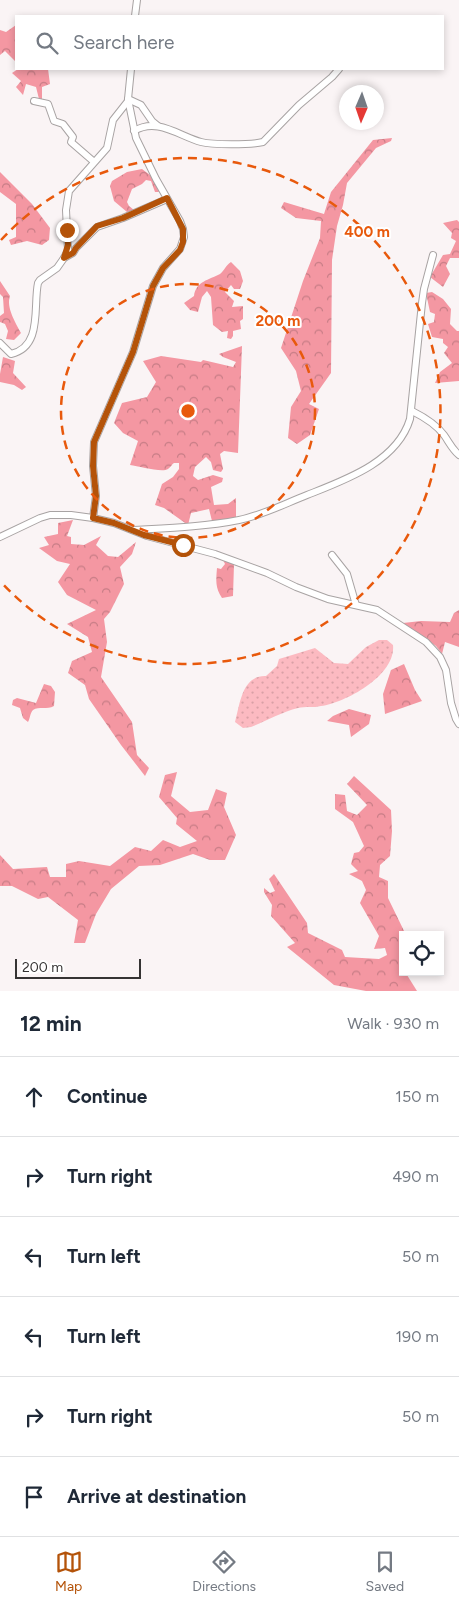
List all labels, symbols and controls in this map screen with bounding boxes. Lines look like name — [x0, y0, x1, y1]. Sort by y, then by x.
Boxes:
search box — [15, 15, 444, 70]
icon: search — [33, 29, 61, 57]
text: Search here — [73, 31, 175, 54]
north arrow — [339, 85, 384, 130]
route end — [56, 219, 79, 242]
text: 400 m — [344, 223, 390, 241]
text: 200 m — [256, 312, 300, 330]
centre of rings — [179, 402, 197, 420]
route start — [172, 534, 195, 557]
map controls — [399, 931, 444, 976]
button: locate — [399, 931, 444, 976]
scale bar — [15, 956, 141, 979]
text: 200 m — [22, 959, 63, 976]
text: 12 min — [20, 1011, 82, 1036]
text: Walk · 930 m — [347, 1014, 439, 1033]
icon: ahead — [20, 1083, 48, 1111]
text: Continue — [67, 1085, 147, 1108]
text: 150 m — [395, 1087, 439, 1106]
icon: right — [20, 1163, 48, 1191]
text: Turn right — [67, 1165, 153, 1188]
text: 490 m — [392, 1167, 439, 1186]
icon: left — [20, 1243, 48, 1271]
text: Turn left — [67, 1245, 141, 1268]
text: 50 m — [402, 1247, 439, 1266]
icon: left — [20, 1323, 48, 1351]
text: Turn left — [67, 1325, 141, 1348]
text: 190 m — [396, 1327, 439, 1346]
icon: right — [20, 1403, 48, 1431]
text: Turn right — [67, 1405, 153, 1428]
text: 50 m — [402, 1407, 439, 1426]
icon: arrive — [20, 1483, 48, 1511]
text: Arrive at destination — [67, 1485, 246, 1508]
tab: Map — [55, 1548, 83, 1595]
tab: Directions — [192, 1548, 256, 1595]
tab: Saved — [366, 1548, 404, 1595]

